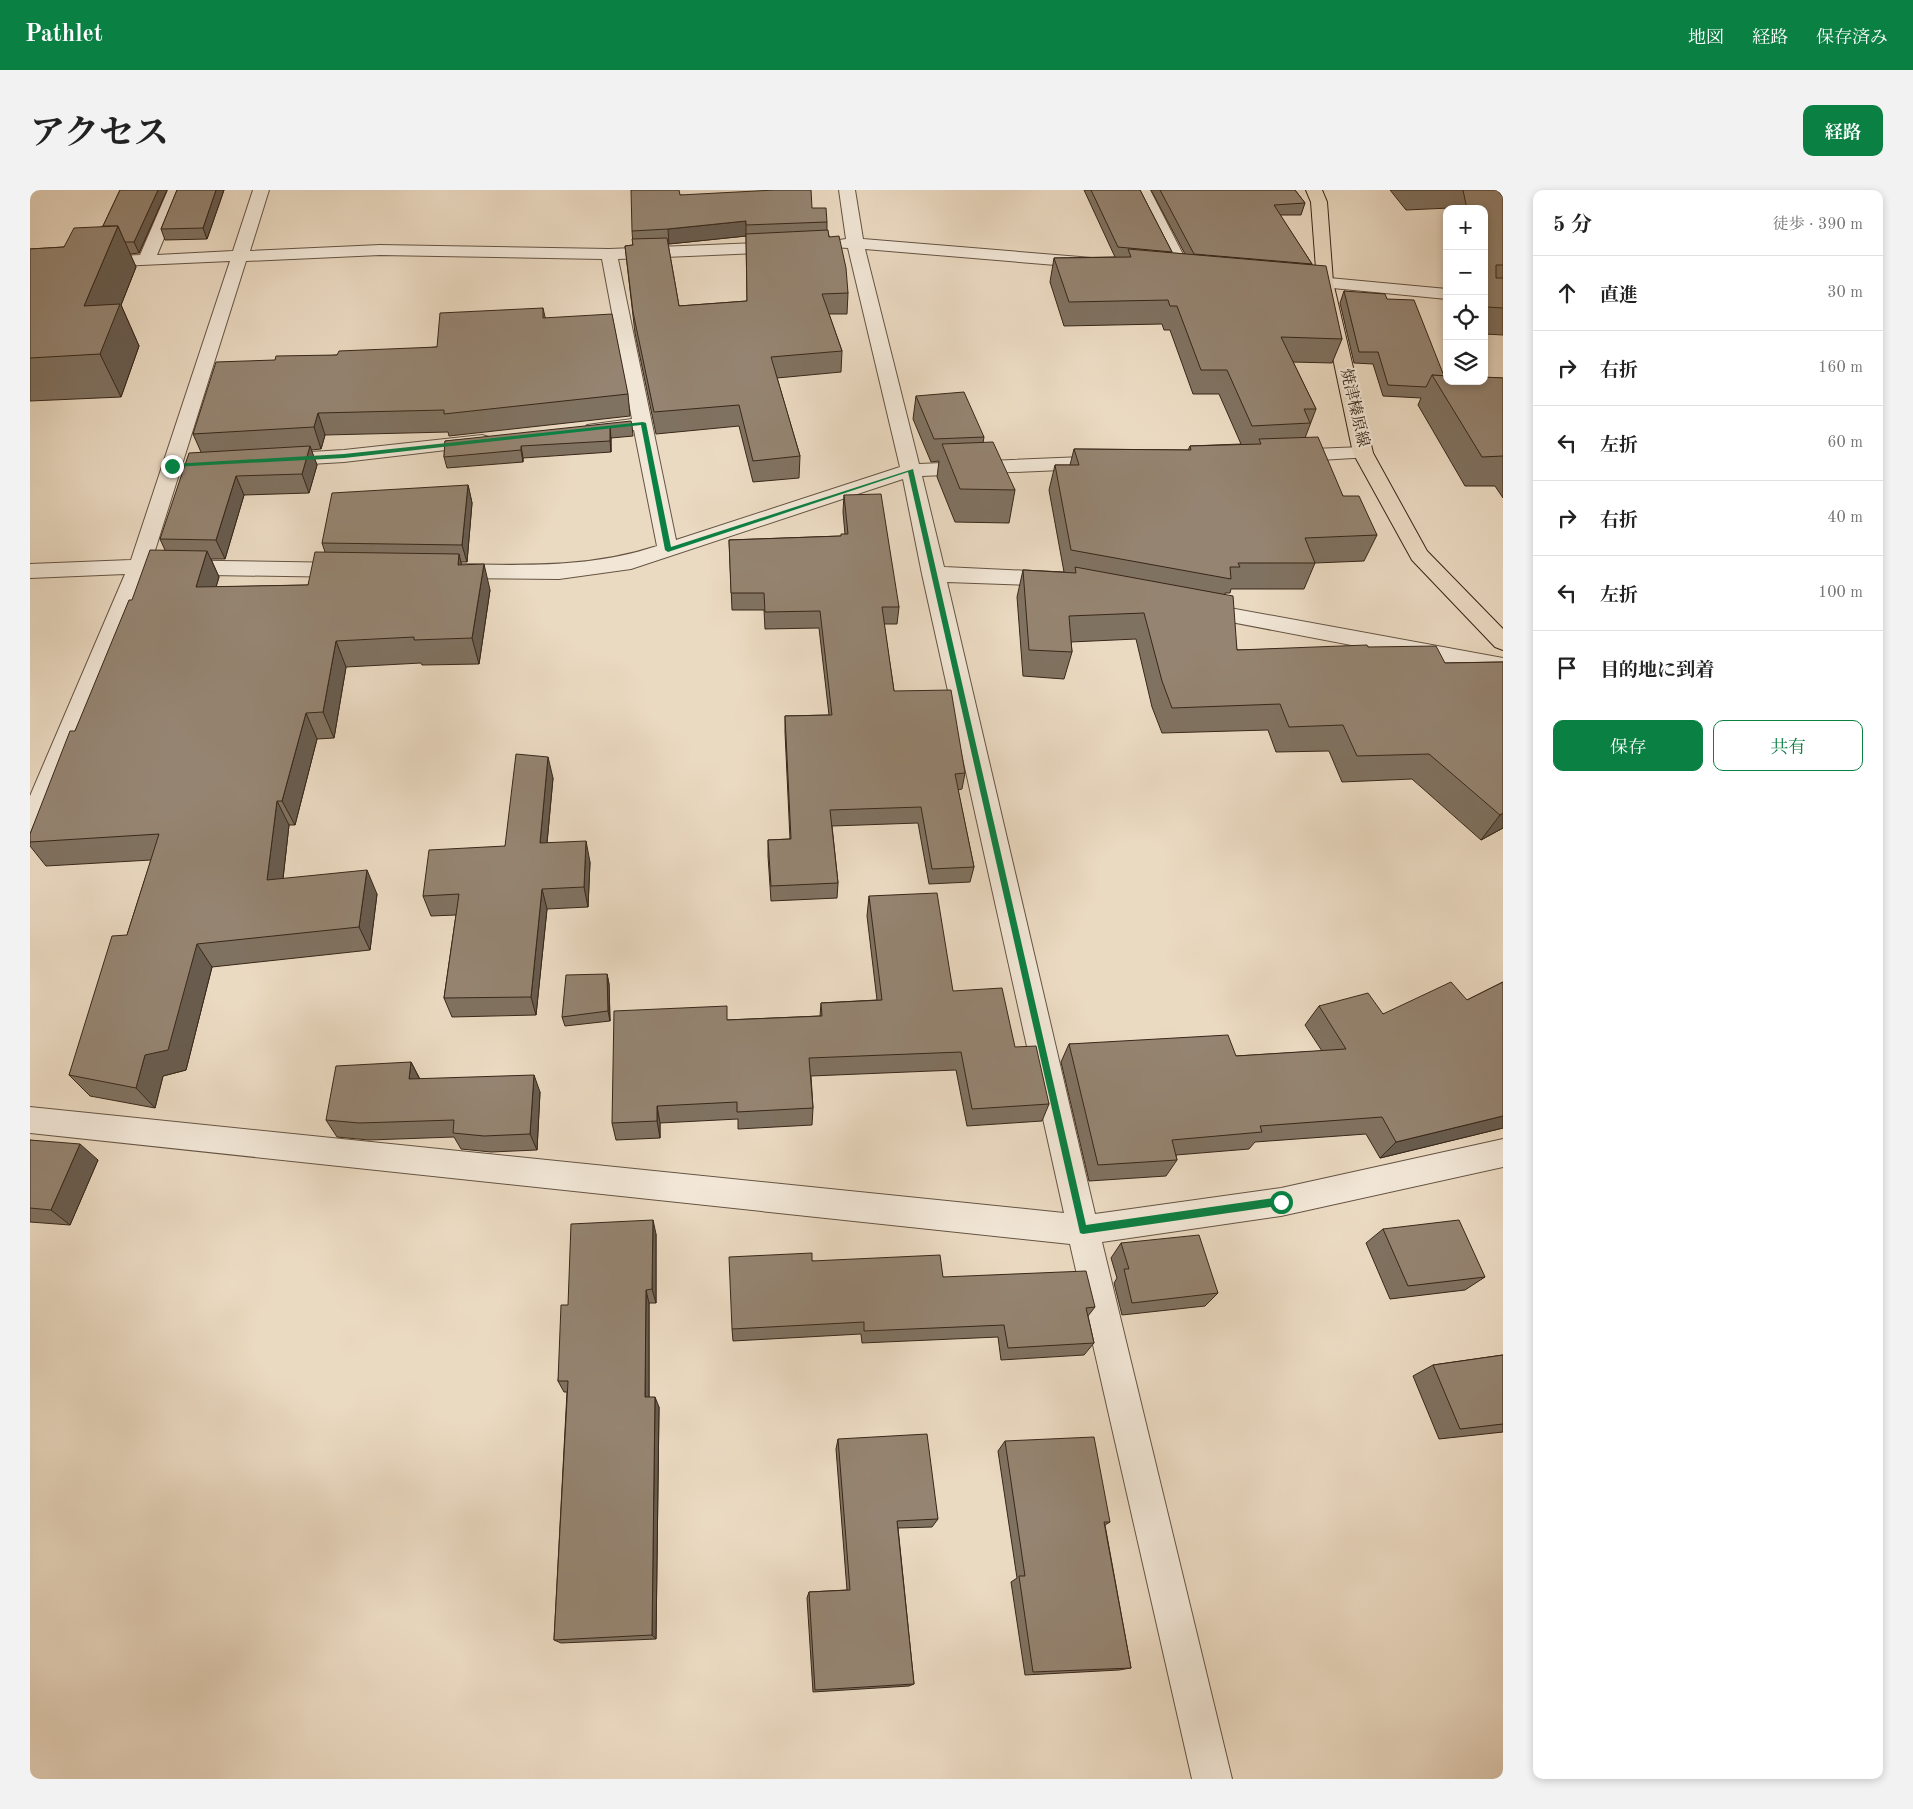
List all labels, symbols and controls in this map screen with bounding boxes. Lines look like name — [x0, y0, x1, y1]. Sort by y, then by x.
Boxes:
text: Pathlet — [25, 23, 103, 47]
text: 地図 — [1688, 29, 1724, 47]
text: 経路 — [1752, 29, 1788, 47]
text: 保存済み — [1816, 29, 1888, 47]
button: 経路 — [1803, 105, 1883, 156]
text: アクセス — [30, 117, 169, 152]
map controls — [1443, 205, 1488, 385]
button: + — [1443, 205, 1488, 250]
text: 5 分 — [1553, 215, 1592, 236]
text: 徒歩 · 390 m — [1773, 217, 1863, 233]
button: − — [1443, 250, 1488, 295]
icon: ahead — [1553, 279, 1581, 307]
text: 30 m — [1827, 285, 1863, 301]
text: 直進 — [1600, 287, 1638, 306]
button: locate — [1443, 295, 1488, 340]
button: layers — [1443, 340, 1488, 385]
icon: right — [1553, 354, 1581, 382]
text: 160 m — [1818, 360, 1863, 376]
text: 右折 — [1600, 362, 1638, 381]
street label: 焼津榛原線 — [1337, 367, 1373, 449]
icon: left — [1553, 429, 1581, 457]
text: 60 m — [1827, 435, 1863, 451]
text: 左折 — [1600, 437, 1638, 456]
route end — [161, 455, 184, 478]
icon: right — [1553, 504, 1581, 532]
text: 40 m — [1827, 510, 1863, 526]
text: 右折 — [1600, 512, 1638, 531]
icon: left — [1553, 579, 1581, 607]
text: 100 m — [1818, 585, 1863, 601]
text: 左折 — [1600, 587, 1638, 606]
icon: arrive — [1553, 654, 1581, 682]
text: 目的地に到着 — [1600, 662, 1714, 681]
button: 保存 — [1553, 720, 1703, 771]
button: 共有 — [1713, 720, 1863, 771]
route start — [1270, 1191, 1293, 1214]

